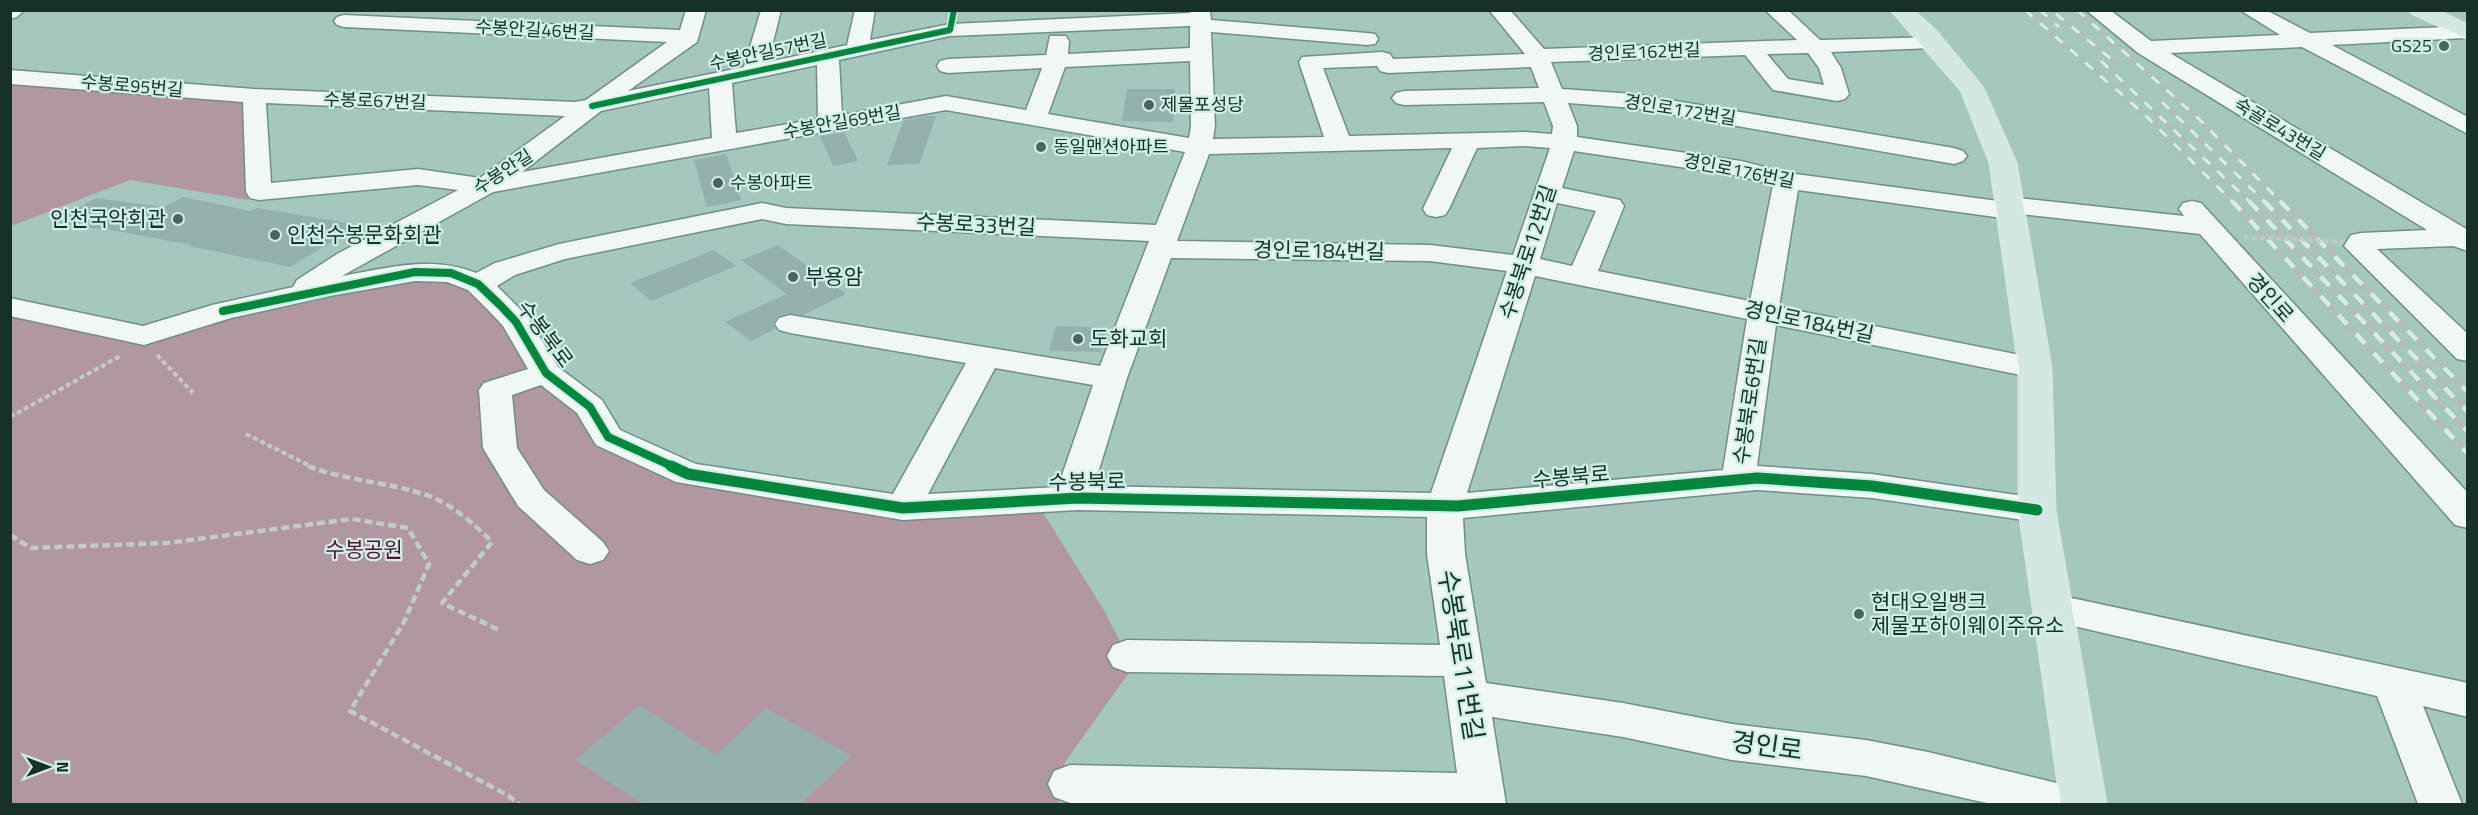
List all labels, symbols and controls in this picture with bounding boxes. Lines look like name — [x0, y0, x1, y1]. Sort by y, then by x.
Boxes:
street label: 수봉안길46번길 — [475, 13, 595, 46]
street label: 수봉안길57번길 — [707, 26, 829, 77]
place label: GS25 — [2391, 32, 2432, 59]
street label: 경인로162번길 — [1587, 36, 1701, 67]
marker: GS25 — [2437, 39, 2451, 53]
street label: 수봉로95번길 — [80, 68, 185, 103]
street label: 수봉로67번길 — [323, 85, 427, 116]
street label: 경인로172번길 — [1622, 87, 1738, 132]
street label: 숙골로43번길 — [2229, 90, 2331, 167]
place label: 제물포성당 — [1161, 91, 1244, 118]
street label: 수봉안길69번길 — [781, 98, 903, 145]
marker: 제물포성당 — [1142, 98, 1156, 112]
place label: 동일맨션아파트 — [1053, 133, 1169, 160]
marker: 동일맨션아파트 — [1034, 140, 1048, 154]
street label: 수봉안길 — [468, 142, 538, 201]
street label: 경인로176번길 — [1681, 146, 1797, 195]
place label: 수봉아파트 — [730, 169, 813, 196]
marker: 수봉아파트 — [711, 176, 725, 190]
street label: 수봉북로12번길 — [1490, 180, 1564, 323]
place label: 인천국악회관 — [50, 202, 166, 234]
street label: 수봉로33번길 — [915, 205, 1037, 243]
marker: 인천국악회관 — [171, 212, 185, 226]
place label: 인천수봉문화회관 — [287, 218, 442, 250]
marker: 인천수봉문화회관 — [268, 228, 282, 242]
street label: 경인로184번길 — [1253, 233, 1385, 267]
place label: 부용암 — [805, 260, 863, 292]
street label: 경인로 — [2239, 265, 2302, 330]
marker: 부용암 — [786, 270, 800, 284]
street label: 경인로184번길 — [1741, 292, 1877, 350]
street label: 수봉북로 — [510, 293, 582, 374]
place label: 도화교회 — [1090, 322, 1167, 354]
marker: 도화교회 — [1071, 332, 1085, 346]
street label: 수봉북로6번길 — [1724, 335, 1774, 466]
street label: 수봉북로 — [1531, 457, 1611, 495]
street label: 수봉북로 — [1048, 464, 1126, 498]
park label: 수봉공원 — [325, 533, 403, 565]
street label: 수봉북로11번길 — [1429, 567, 1494, 743]
place label: 현대오일뱅크 제물포하이웨이주유소 — [1871, 585, 2064, 641]
marker: 현대오일뱅크 제물포하이웨이주유소 — [1852, 607, 1866, 621]
street label: 경인로 — [1729, 721, 1805, 770]
north arrow — [18, 737, 78, 797]
text: N — [51, 761, 75, 773]

